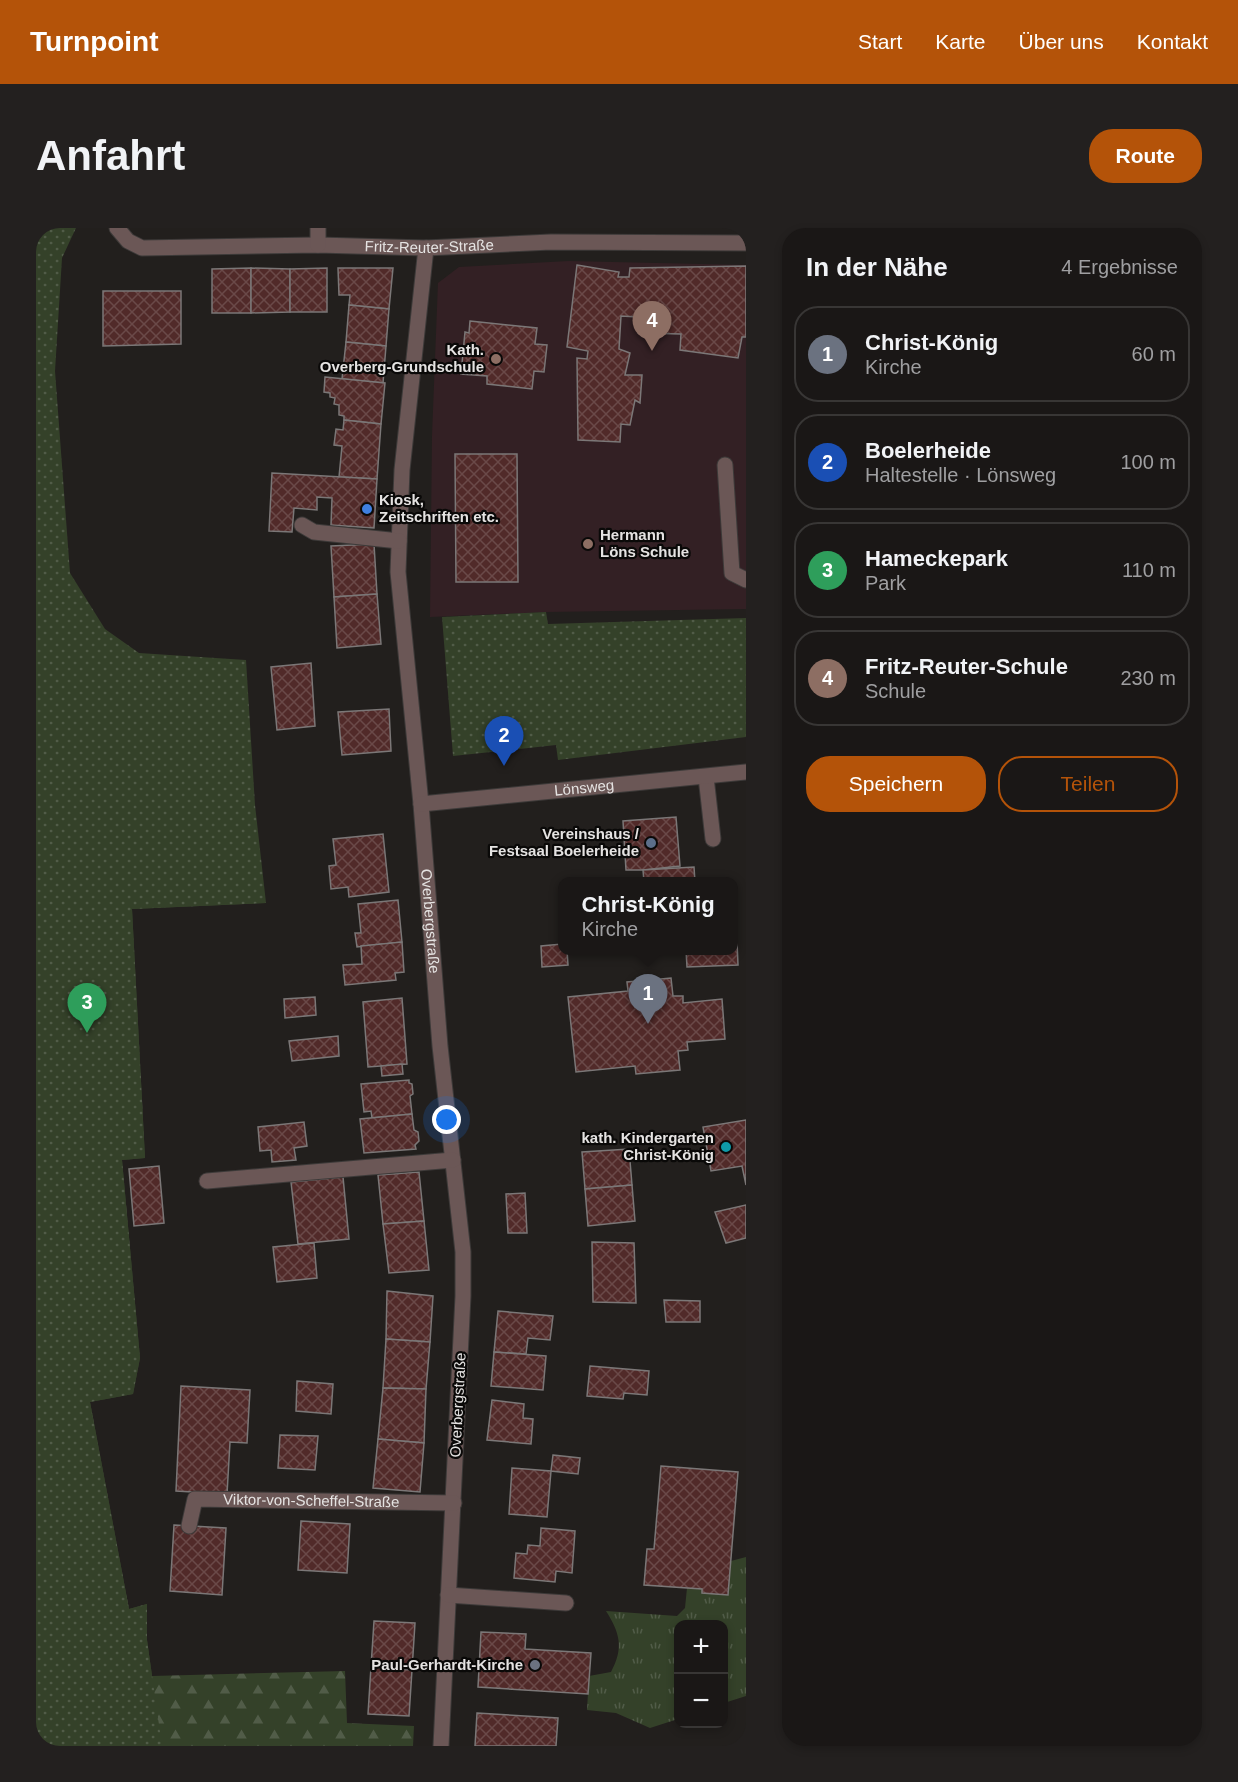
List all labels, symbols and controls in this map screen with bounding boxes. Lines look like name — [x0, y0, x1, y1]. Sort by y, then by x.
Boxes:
text: Turnpoint — [30, 26, 159, 57]
text: Start — [858, 30, 902, 53]
text: Karte — [935, 30, 986, 53]
text: Über uns — [1019, 30, 1104, 53]
text: Kontakt — [1137, 30, 1208, 53]
button: Route — [1089, 129, 1202, 183]
text: Anfahrt — [36, 132, 185, 179]
street label: Fritz-Reuter-Straße — [364, 236, 494, 256]
text: In der Nähe — [806, 252, 948, 282]
text: 4 Ergebnisse — [1061, 256, 1178, 278]
pin: 4 — [632, 302, 672, 351]
text: Christ-König — [865, 330, 998, 355]
place label: Kath. Overberg-Grundschule — [320, 341, 484, 375]
text: 1 — [822, 343, 833, 365]
text: 60 m — [1132, 343, 1176, 365]
marker: Kath. Overberg-Grundschule — [489, 352, 503, 366]
text: Kirche — [865, 356, 922, 378]
text: Boelerheide — [865, 438, 991, 463]
text: 2 — [822, 451, 833, 473]
text: 100 m — [1120, 451, 1176, 473]
text: Haltestelle · Lönsweg — [865, 464, 1056, 486]
place label: Kiosk, Zeitschriften etc. — [379, 491, 499, 525]
marker: Kiosk, Zeitschriften etc. — [360, 502, 374, 516]
place label: Hermann Löns Schule — [600, 526, 689, 560]
marker: Hermann Löns Schule — [581, 537, 595, 551]
text: Hameckepark — [865, 546, 1008, 571]
text: 3 — [822, 559, 833, 581]
text: 110 m — [1122, 559, 1176, 581]
text: Park — [865, 572, 906, 594]
text: Fritz-Reuter-Schule — [865, 654, 1068, 679]
text: 4 — [822, 667, 833, 689]
text: 230 m — [1120, 667, 1176, 689]
text: Schule — [865, 680, 926, 702]
pin: 2 — [484, 716, 524, 766]
button: Speichern — [806, 756, 986, 812]
button: Teilen — [998, 756, 1178, 812]
street label: Lönsweg — [553, 776, 615, 799]
place label: Vereinshaus / Festsaal Boelerheide — [489, 825, 640, 859]
marker: Vereinshaus / Festsaal Boelerheide — [644, 836, 658, 850]
street label: Overbergstraße — [418, 868, 443, 974]
popup — [558, 877, 738, 955]
text: Christ-König — [581, 892, 715, 917]
text: Kirche — [581, 918, 638, 940]
pin: 1 — [628, 974, 668, 1024]
pin: 3 — [68, 984, 106, 1033]
your location — [432, 1105, 461, 1134]
place label: kath. Kindergarten Christ-König — [581, 1129, 714, 1163]
marker: kath. Kindergarten Christ-König — [719, 1140, 733, 1154]
street label: Overbergstraße — [446, 1352, 469, 1458]
street label: Viktor-von-Scheffel-Straße — [223, 1490, 400, 1510]
map controls — [674, 1620, 728, 1728]
button: + — [674, 1620, 728, 1674]
place label: Paul-Gerhardt-Kirche — [371, 1656, 523, 1673]
marker: Paul-Gerhardt-Kirche — [528, 1658, 542, 1672]
button: − — [674, 1674, 728, 1728]

